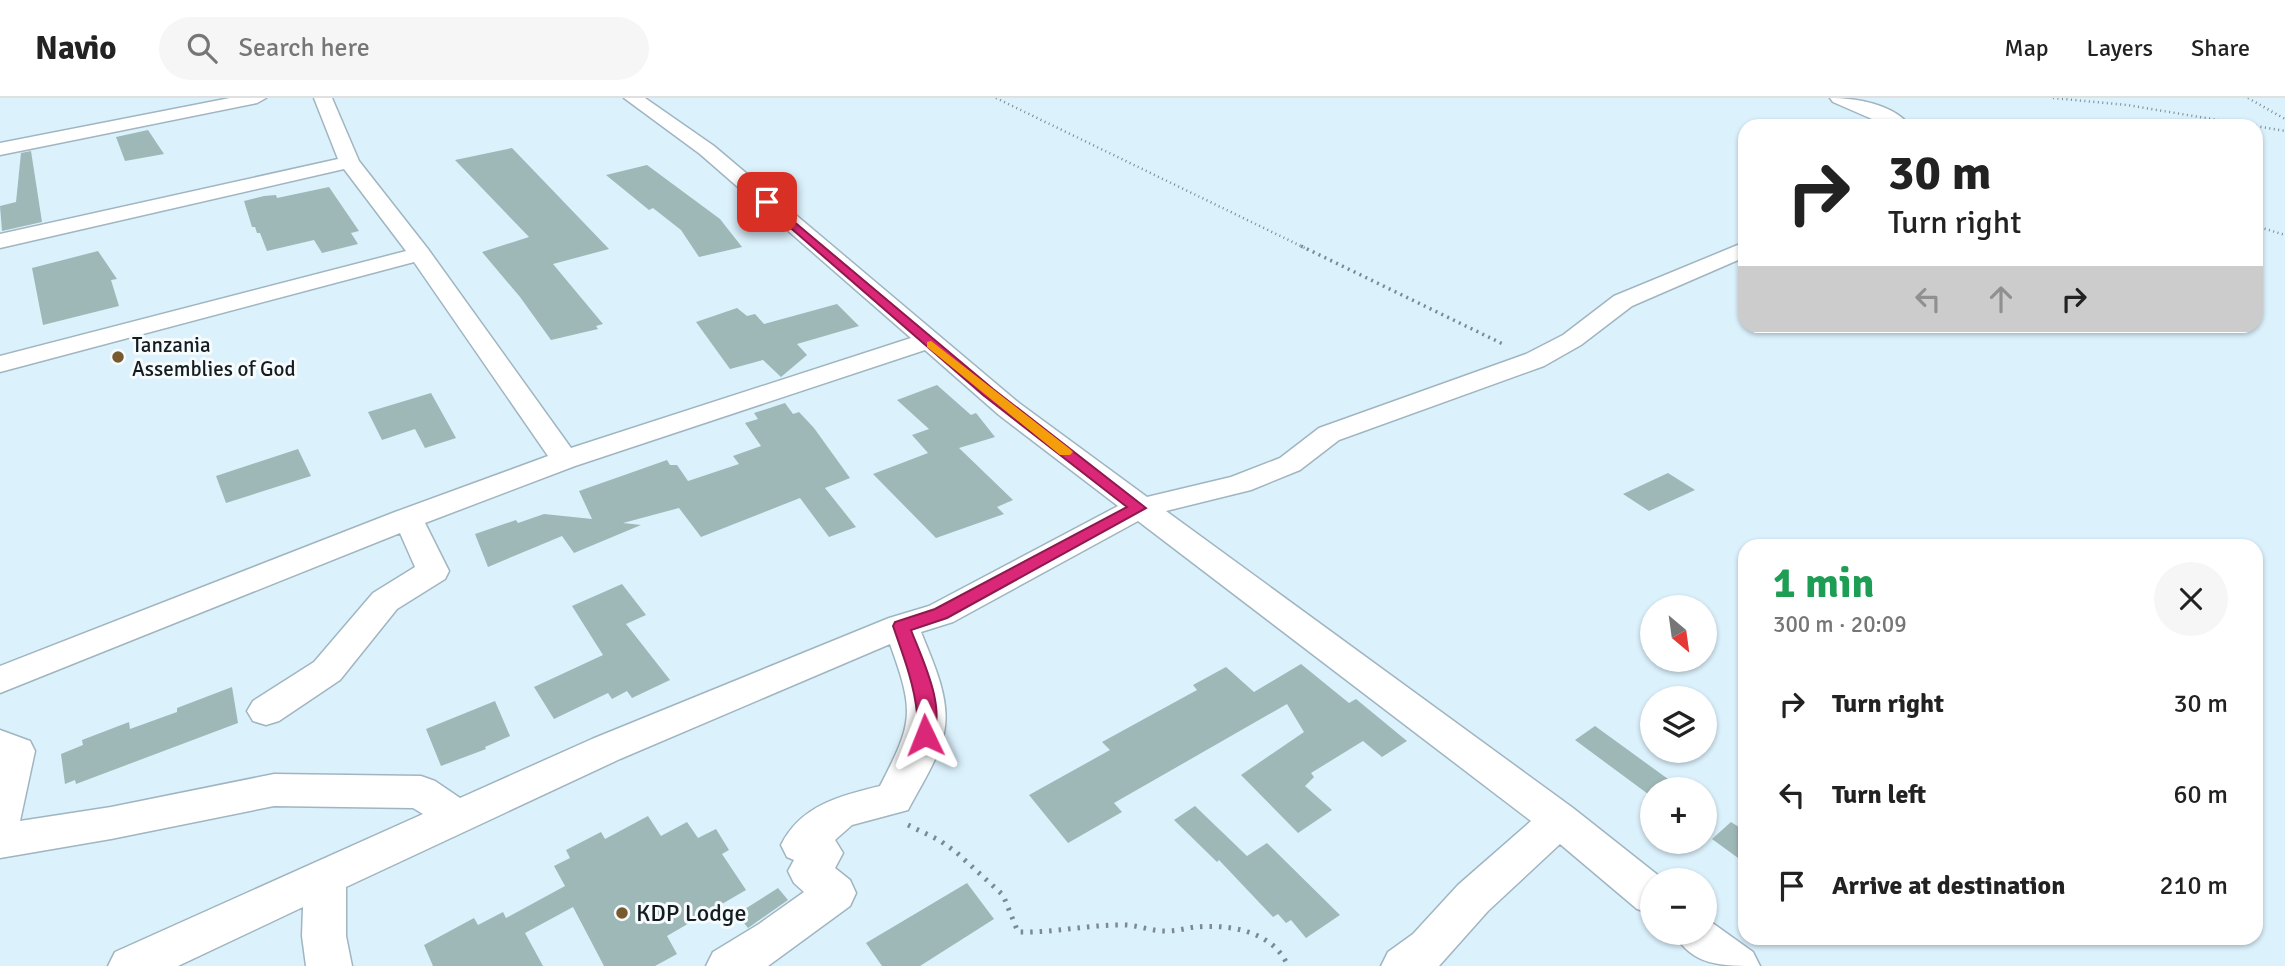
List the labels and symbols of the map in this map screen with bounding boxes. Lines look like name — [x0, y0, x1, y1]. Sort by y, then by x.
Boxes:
pin — [737, 172, 797, 232]
place label: Tanzania Assemblies of God — [132, 332, 296, 382]
marker: Tanzania Assemblies of God — [110, 349, 126, 365]
north arrow — [1640, 595, 1717, 672]
position arrow — [888, 698, 962, 772]
place label: KDP Lodge — [636, 898, 747, 928]
marker: KDP Lodge — [614, 905, 630, 921]

